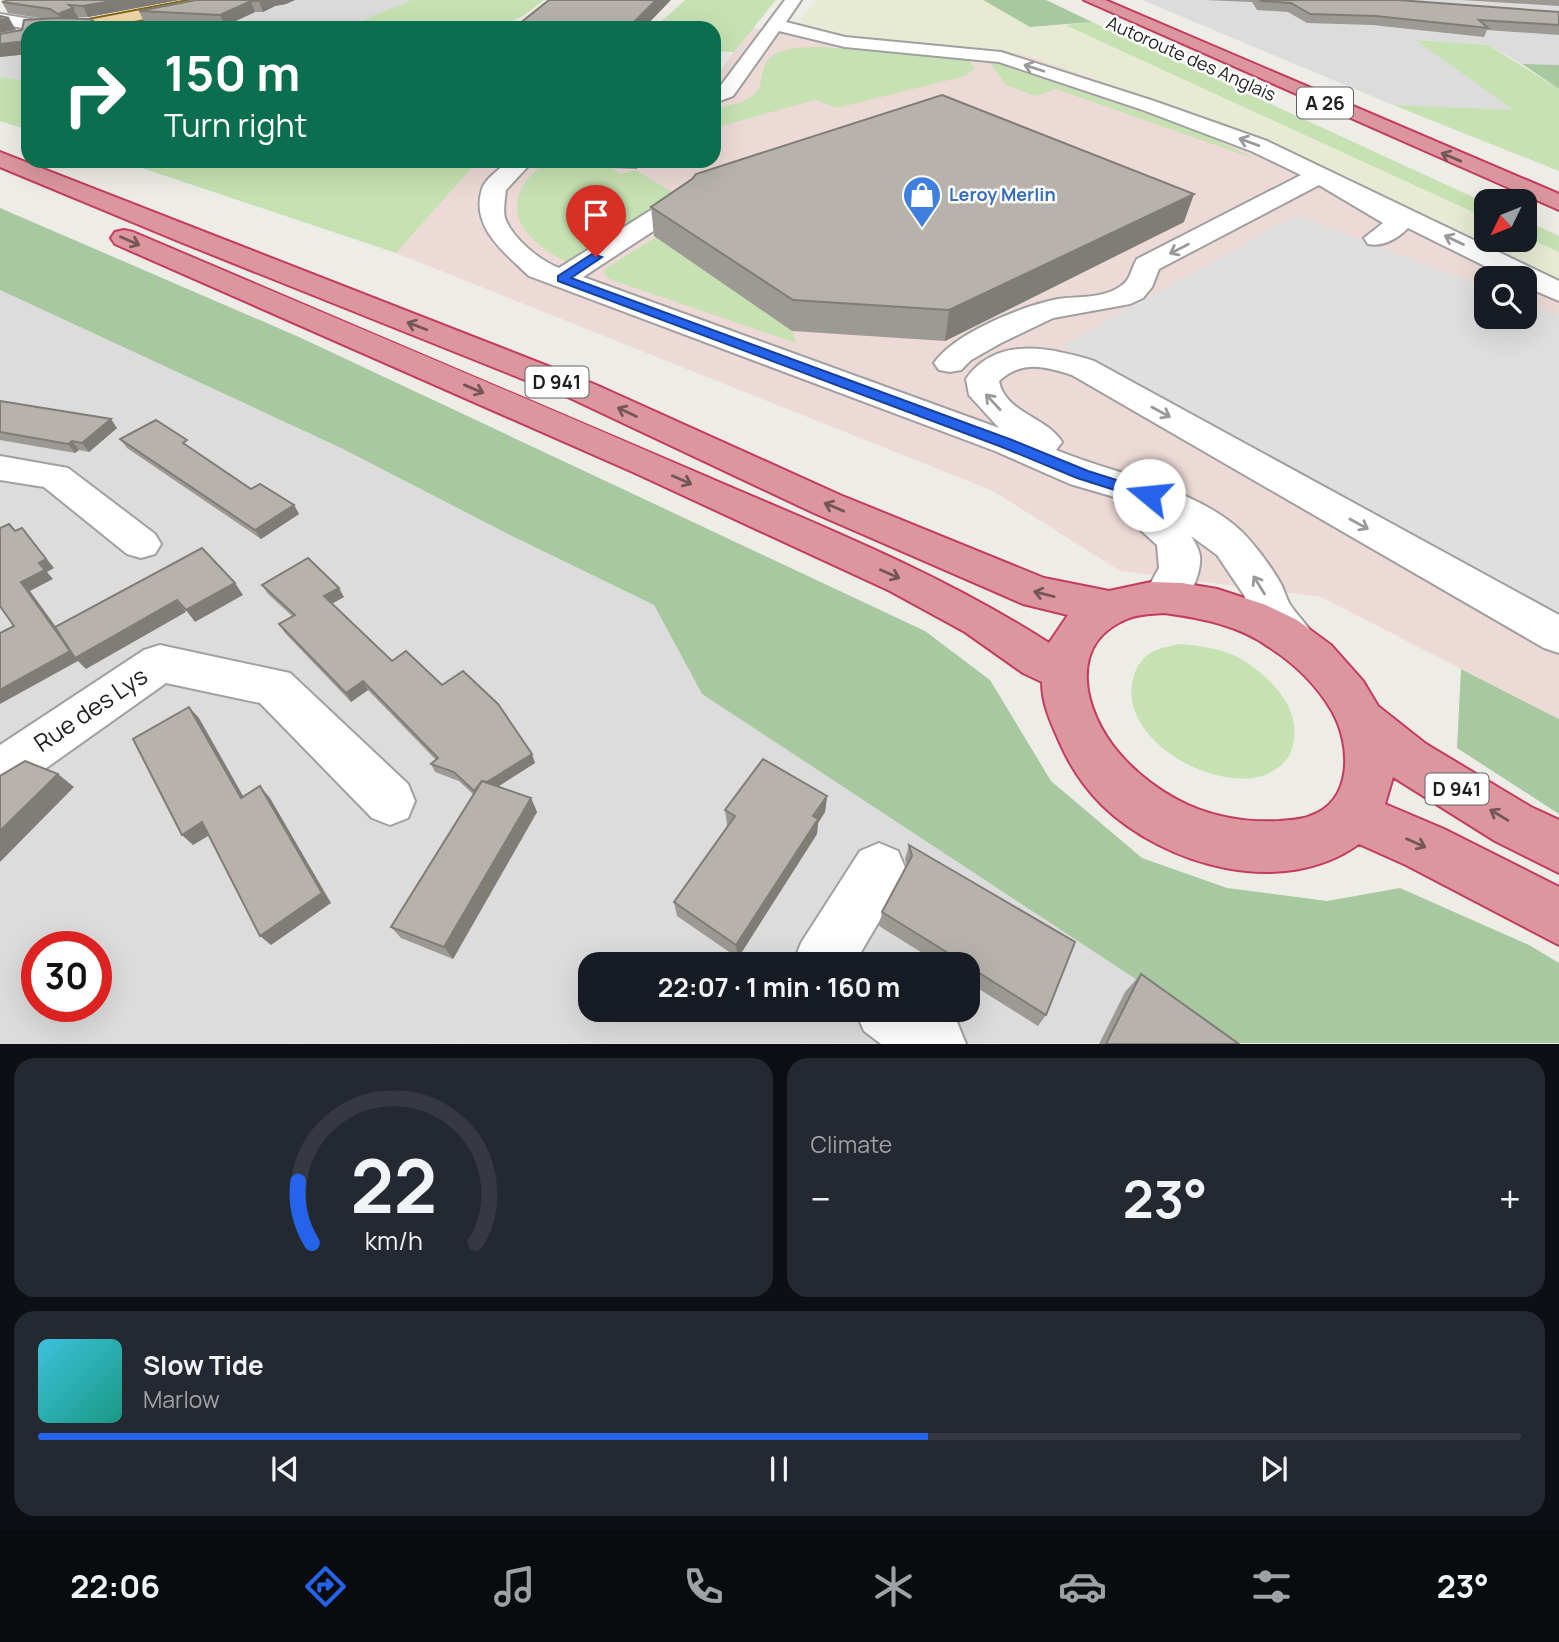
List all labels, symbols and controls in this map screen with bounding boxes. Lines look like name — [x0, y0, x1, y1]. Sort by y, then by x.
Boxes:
street label: Autoroute des Anglais — [1103, 10, 1280, 106]
text: 150 m — [164, 39, 300, 106]
icon: right — [49, 49, 140, 140]
one-way arrow — [1023, 61, 1045, 73]
road number: A 26 — [1297, 88, 1353, 118]
text: Turn right — [164, 103, 307, 147]
one-way arrow — [1238, 135, 1260, 147]
one-way arrow — [1441, 149, 1462, 162]
shop icon: Leroy Merlin — [901, 174, 943, 229]
place label: Leroy Merlin — [949, 182, 1056, 206]
pin — [566, 185, 626, 257]
north arrow — [1474, 189, 1536, 252]
map controls — [1474, 189, 1537, 329]
icon: arrive — [577, 196, 615, 234]
one-way arrow — [1444, 233, 1465, 246]
one-way arrow — [119, 235, 140, 248]
one-way arrow — [1169, 242, 1190, 256]
button: search — [1474, 266, 1537, 329]
one-way arrow — [406, 319, 428, 332]
road number: D 941 — [526, 366, 588, 398]
one-way arrow — [462, 384, 484, 397]
one-way arrow — [984, 394, 1001, 411]
one-way arrow — [617, 405, 639, 418]
one-way arrow — [1150, 406, 1171, 419]
position arrow — [1112, 458, 1186, 532]
one-way arrow — [671, 474, 692, 487]
one-way arrow — [824, 500, 846, 513]
one-way arrow — [1349, 517, 1369, 531]
one-way arrow — [879, 567, 900, 581]
one-way arrow — [1252, 576, 1266, 596]
one-way arrow — [1034, 587, 1056, 600]
street label: Rue des Lys — [27, 659, 153, 759]
road number: D 941 — [1426, 774, 1488, 804]
one-way arrow — [1489, 807, 1509, 821]
one-way arrow — [1405, 838, 1426, 851]
speed limit sign: 30 — [21, 931, 112, 1022]
text: 22:07 · 1 min · 160 m — [658, 969, 900, 1005]
text: Climate — [811, 1128, 892, 1160]
text: 22 — [350, 1136, 437, 1236]
text: 23° — [1123, 1163, 1207, 1234]
text: − — [811, 1172, 831, 1224]
text: + — [1499, 1172, 1521, 1224]
text: km/h — [364, 1223, 422, 1258]
text: Slow Tide — [143, 1347, 264, 1383]
text: Marlow — [143, 1383, 220, 1415]
icon: previous — [266, 1450, 304, 1488]
icon: pause — [760, 1450, 798, 1488]
icon: next — [1255, 1450, 1293, 1488]
icon: directions — [301, 1562, 350, 1611]
icon: music — [490, 1562, 539, 1611]
icon: phone — [679, 1562, 728, 1611]
icon: climate — [869, 1562, 918, 1611]
icon: car — [1058, 1562, 1107, 1611]
icon: filters — [1247, 1562, 1296, 1611]
text: 22:06 — [70, 1564, 160, 1608]
text: 23° — [1437, 1564, 1489, 1608]

